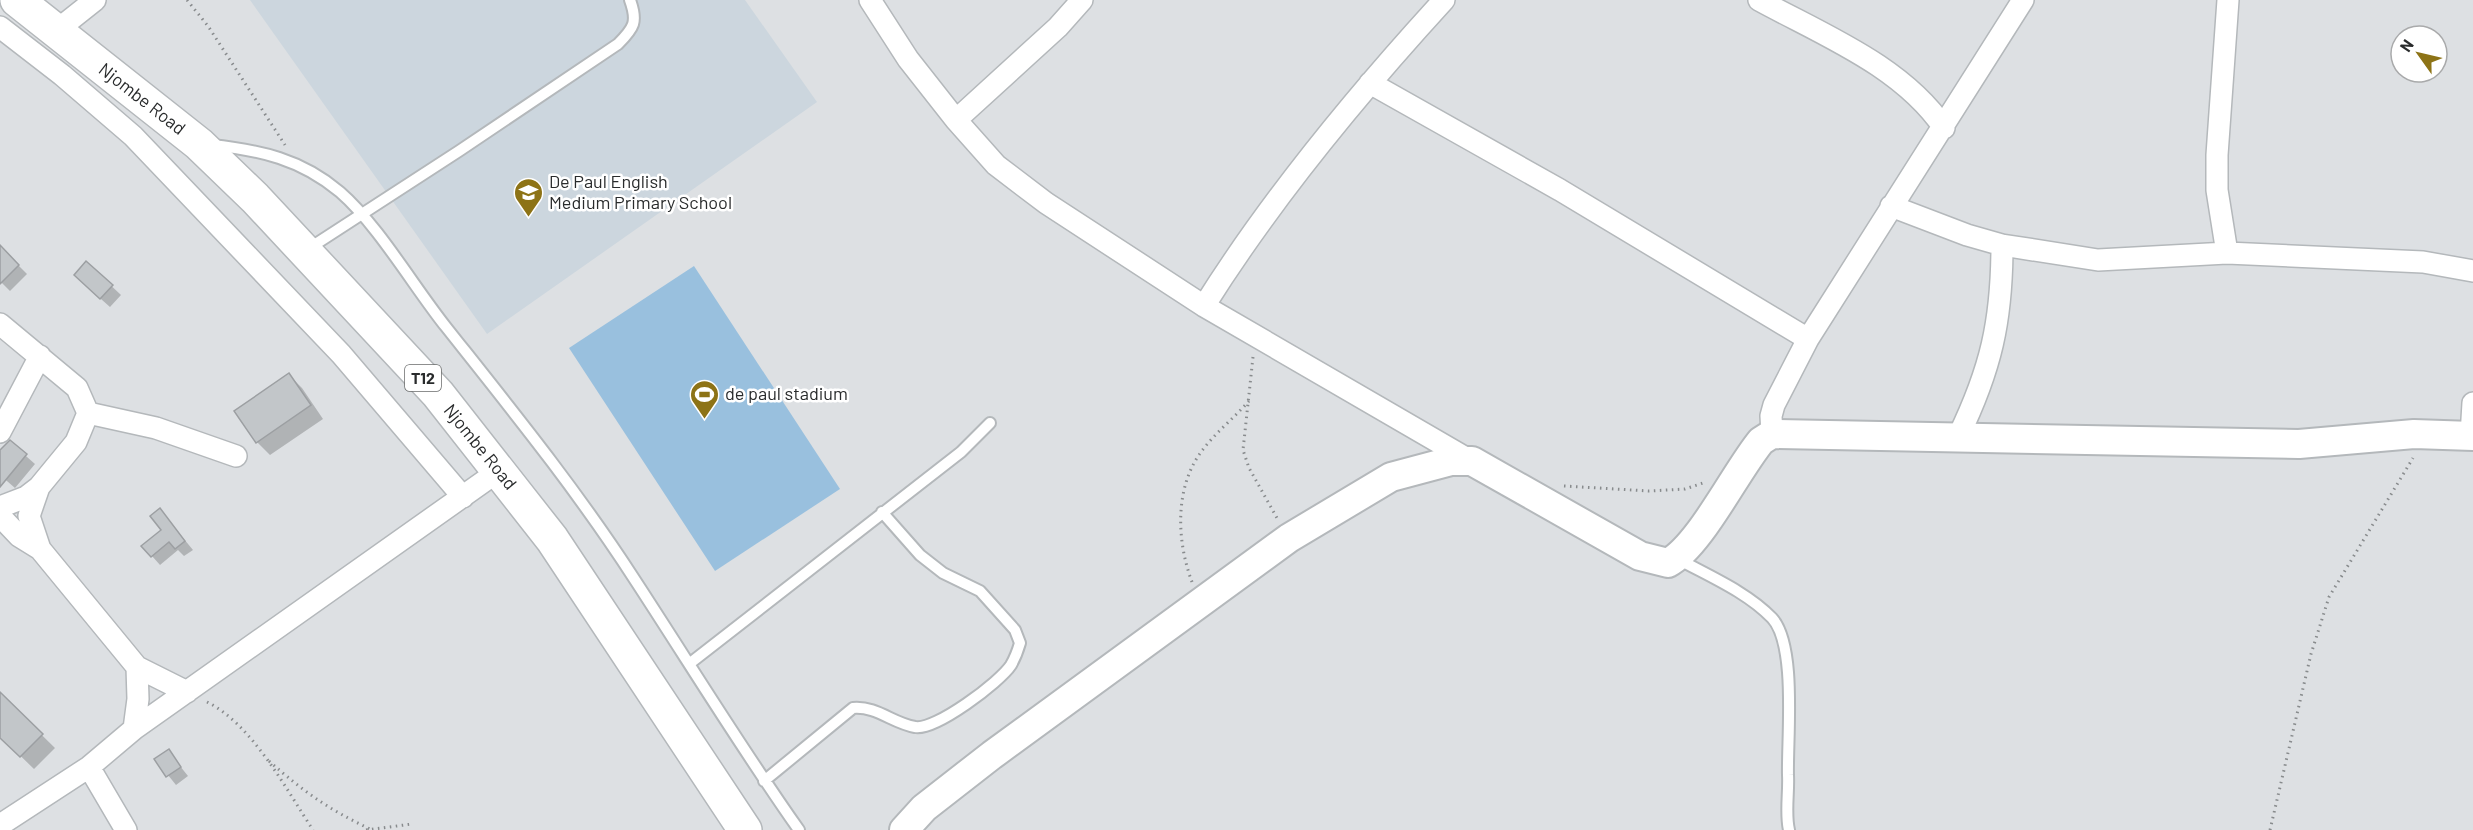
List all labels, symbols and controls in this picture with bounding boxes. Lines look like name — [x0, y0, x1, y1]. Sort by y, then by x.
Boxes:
north arrow — [2389, 24, 2449, 84]
text: N — [2395, 36, 2417, 55]
street label: Njombe Road — [95, 58, 190, 139]
place label: De Paul English Medium Primary School — [549, 170, 732, 213]
school or university icon: De Paul English Medium Primary School — [512, 176, 544, 218]
road number: T12 — [405, 365, 441, 391]
sports icon: de paul stadium — [688, 378, 720, 420]
place label: de paul stadium — [725, 382, 848, 404]
street label: Njombe Road — [440, 399, 522, 494]

